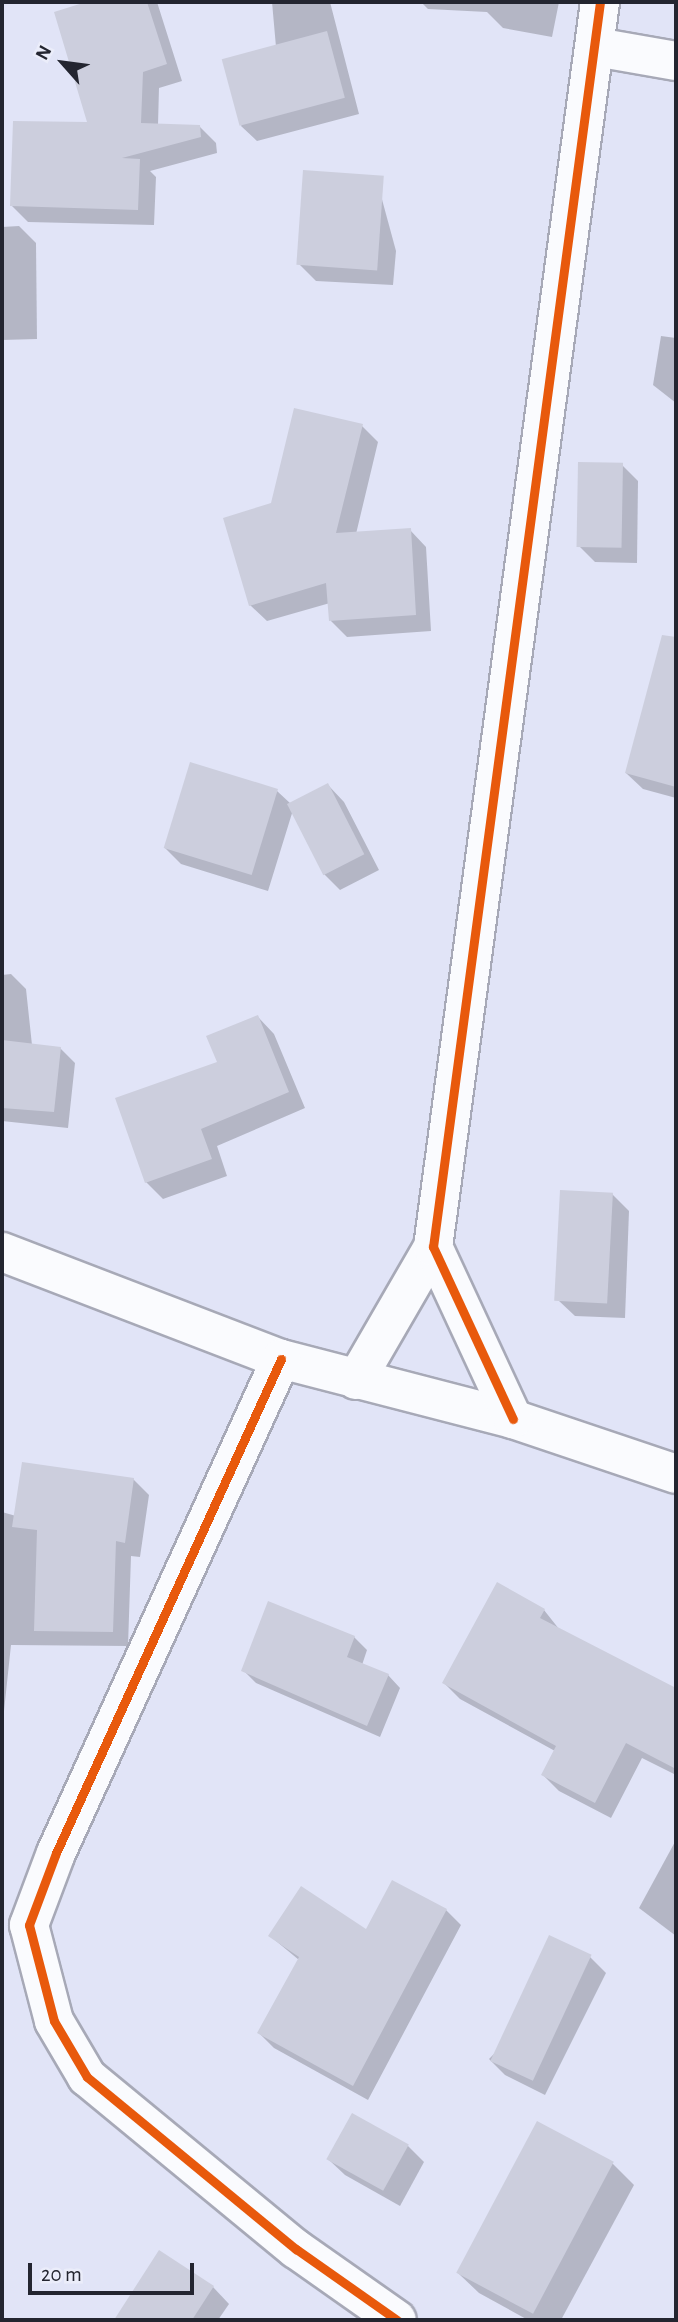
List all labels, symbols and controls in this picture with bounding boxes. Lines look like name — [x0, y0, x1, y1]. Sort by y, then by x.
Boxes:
north arrow — [28, 28, 98, 98]
text: N — [33, 43, 56, 63]
scale bar — [32, 2248, 198, 2292]
text: 20 m — [41, 2264, 82, 2285]

